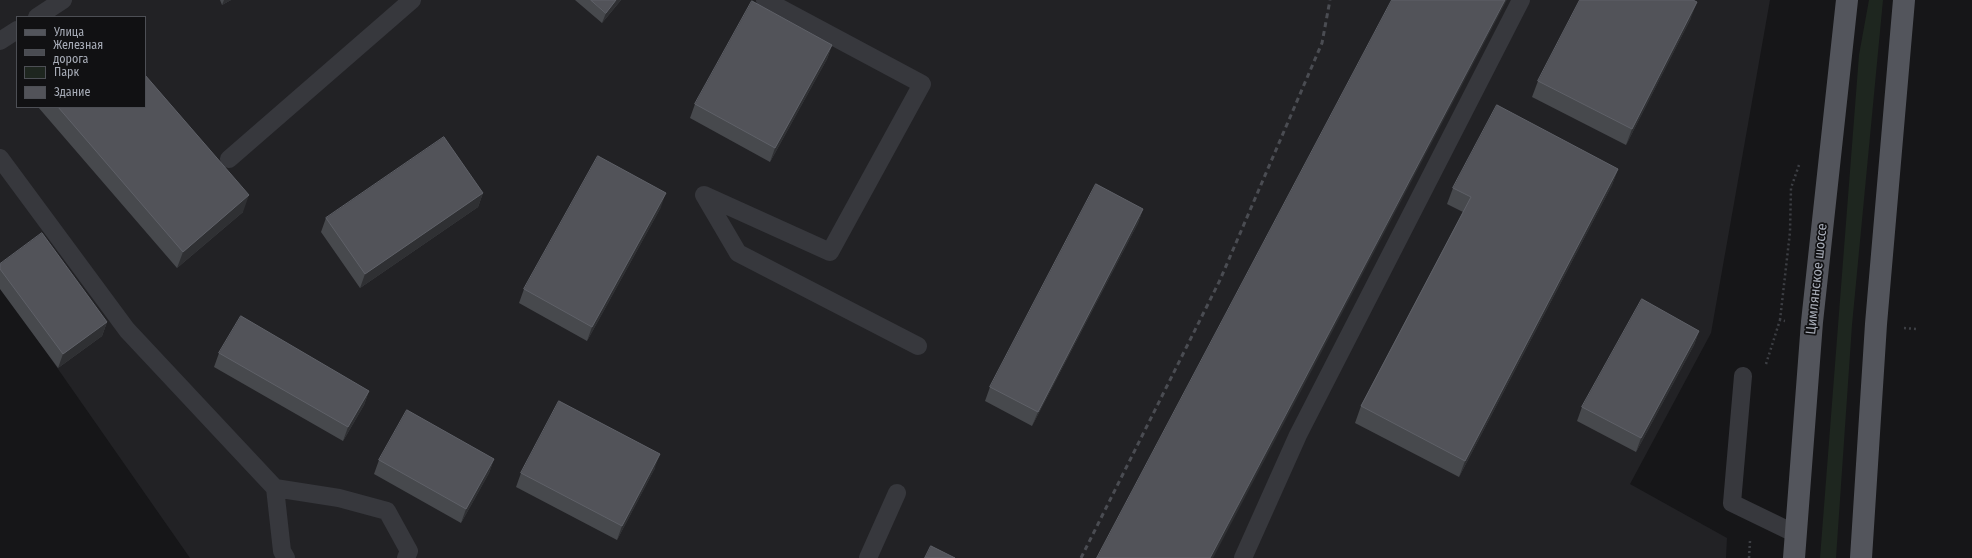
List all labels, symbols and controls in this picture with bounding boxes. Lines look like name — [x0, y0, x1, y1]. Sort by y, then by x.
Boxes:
legend — [16, 16, 146, 108]
text: Улица — [54, 25, 84, 39]
text: Железная дорога — [53, 38, 103, 66]
text: Парк — [54, 65, 79, 79]
text: Здание — [54, 85, 90, 99]
street label: Цимлянское шоссе — [1803, 223, 1831, 335]

